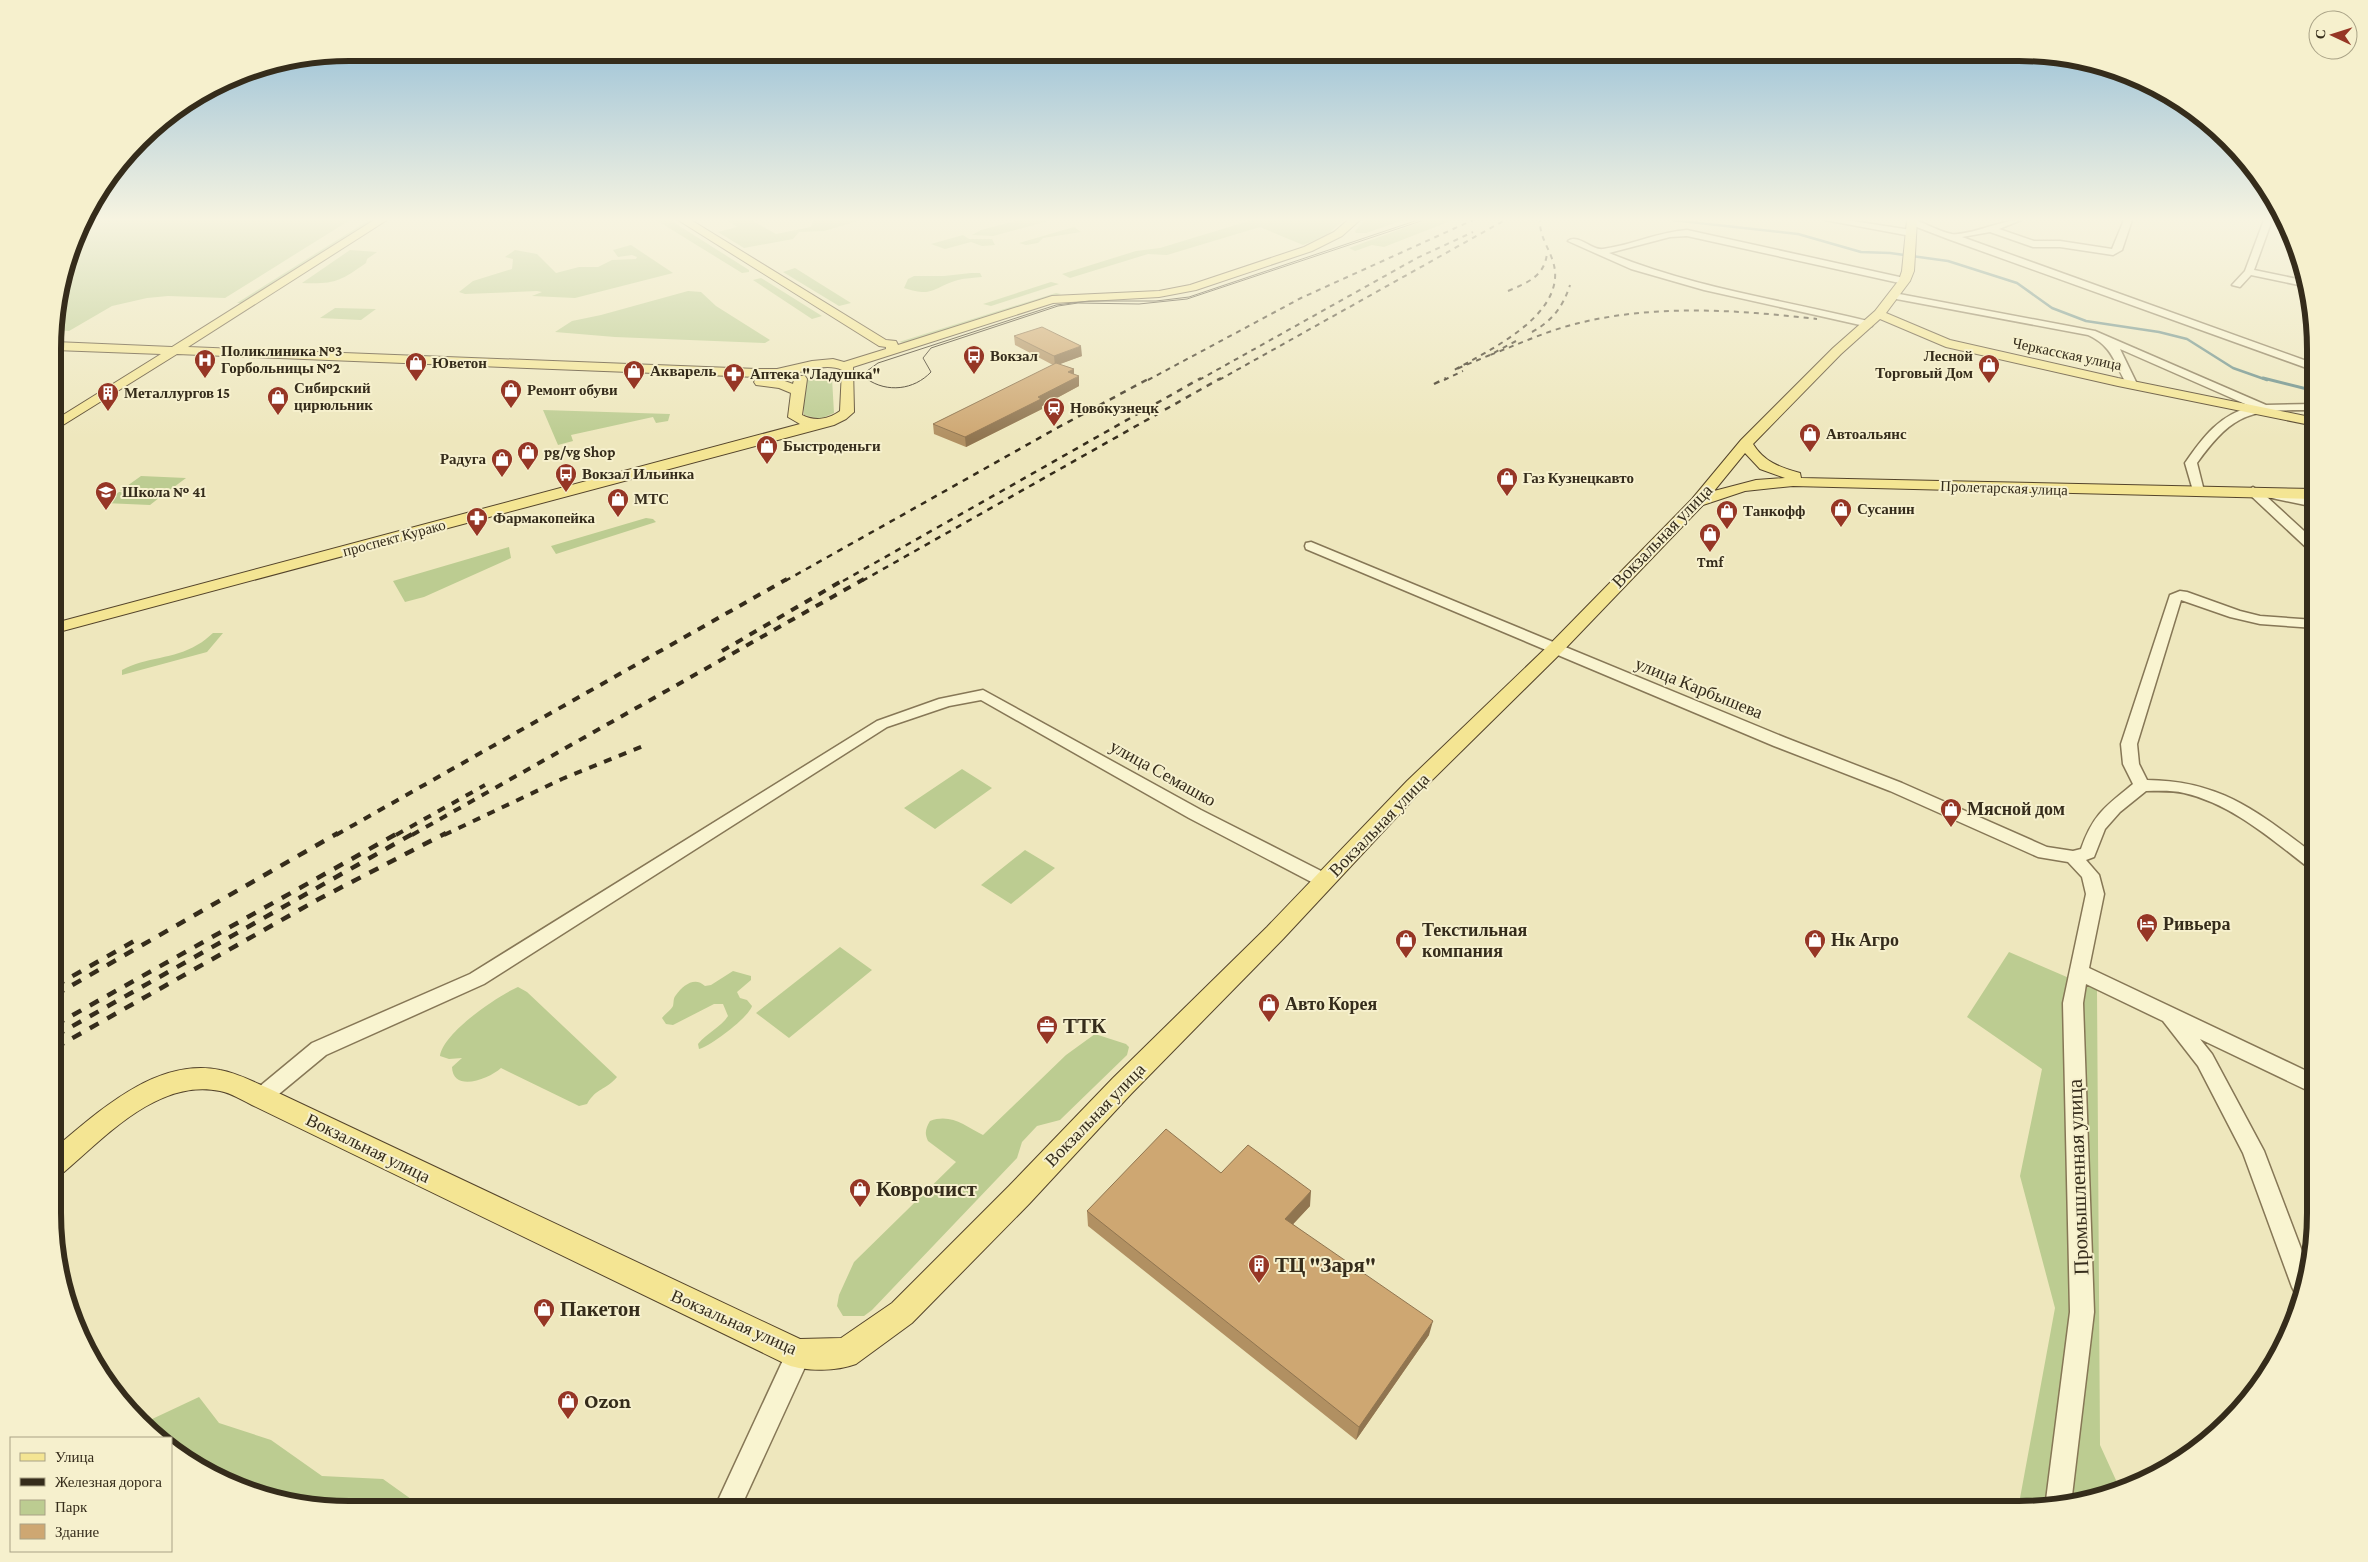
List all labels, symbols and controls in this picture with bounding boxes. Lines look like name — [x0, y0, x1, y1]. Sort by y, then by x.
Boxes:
north arrow — [2308, 10, 2358, 60]
text: С — [2312, 28, 2328, 40]
street label: Черкасская улица — [2011, 335, 2123, 373]
place label: Поликлиника №3 Горбольницы №2 — [221, 343, 342, 376]
bus stop icon: Вокзал — [962, 344, 986, 375]
hospital icon: Поликлиника №3 Горбольницы №2 — [193, 348, 217, 379]
place label: Вокзал — [990, 348, 1039, 364]
place label: Лесной Торговый Дом — [1875, 348, 1973, 381]
shop icon: Юветон — [404, 351, 428, 382]
shop icon: Лесной Торговый Дом — [1977, 353, 2001, 384]
place label: Юветон — [432, 355, 487, 371]
shop icon: Акварель — [622, 359, 646, 390]
pharmacy icon: Аптека "Ладушка" — [722, 362, 746, 393]
place label: Акварель — [650, 363, 716, 379]
place label: Аптека "Ладушка" — [750, 366, 880, 382]
shop icon: Ремонт обуви — [499, 378, 523, 409]
place label: Сибирский цирюльник — [294, 380, 373, 413]
building icon: Металлургов 15 — [96, 381, 120, 412]
place label: Ремонт обуви — [527, 382, 618, 398]
place label: Металлургов 15 — [124, 385, 230, 401]
shop icon: Сибирский цирюльник — [266, 385, 290, 416]
station icon: Новокузнецк — [1042, 396, 1066, 427]
place label: Новокузнецк — [1070, 400, 1159, 416]
shop icon: Автоальянс — [1798, 422, 1822, 453]
place label: Автоальянс — [1826, 426, 1907, 442]
shop icon: Быстроденьги — [755, 434, 779, 465]
place label: Быстроденьги — [783, 438, 881, 454]
shop icon: pg/vg Shop — [516, 440, 540, 471]
place label: pg/vg Shop — [544, 444, 615, 460]
shop icon: Радуга — [490, 447, 514, 478]
place label: Радуга — [440, 451, 486, 467]
bus stop icon: Вокзал Ильинка — [554, 462, 578, 493]
place label: Вокзал Ильинка — [582, 466, 695, 482]
shop icon: Газ Кузнецкавто — [1495, 466, 1519, 497]
place label: Газ Кузнецкавто — [1523, 470, 1634, 486]
street label: Пролетарская улица — [1940, 478, 2068, 498]
school or university icon: Школа № 41 — [94, 480, 118, 511]
street label: Вокзальная улица — [1608, 480, 1716, 592]
place label: Школа № 41 — [122, 484, 206, 500]
shop icon: МТС — [606, 487, 630, 518]
place label: МТС — [634, 491, 669, 507]
shop icon: Сусанин — [1829, 497, 1853, 528]
shop icon: Танкофф — [1715, 499, 1739, 530]
place label: Сусанин — [1857, 501, 1915, 517]
place label: Танкофф — [1743, 503, 1805, 519]
pharmacy icon: Фармакопейка — [465, 506, 489, 537]
place label: Фармакопейка — [493, 510, 595, 526]
street label: проспект Курако — [341, 517, 447, 559]
shop icon: Tmf — [1698, 522, 1722, 553]
place label: Tmf — [1697, 554, 1724, 570]
street label: улица Карбышева — [1632, 653, 1766, 723]
street label: улица Семашко — [1107, 736, 1219, 810]
street label: Вокзальная улица — [1325, 769, 1433, 881]
shop icon: Мясной дом — [1939, 797, 1963, 828]
place label: Мясной дом — [1967, 799, 2065, 819]
hotel icon: Ривьера — [2135, 912, 2159, 943]
place label: Ривьера — [2163, 914, 2231, 934]
place label: Текстильная компания — [1422, 920, 1527, 961]
shop icon: Текстильная компания — [1394, 928, 1418, 959]
shop icon: Нк Агро — [1803, 928, 1827, 959]
place label: Нк Агро — [1831, 930, 1899, 950]
shop icon: Авто Корея — [1257, 992, 1281, 1023]
place label: Авто Корея — [1285, 994, 1377, 1014]
office icon: ТТК — [1035, 1014, 1059, 1045]
place label: ТТК — [1063, 1014, 1107, 1038]
street label: Вокзальная улица — [1041, 1059, 1149, 1171]
street label: Промышленная улица — [2063, 1078, 2093, 1276]
street label: Вокзальная улица — [303, 1109, 433, 1187]
shop icon: Коврочист — [848, 1177, 872, 1208]
place label: Коврочист — [876, 1177, 977, 1201]
building icon: ТЦ "Заря" — [1247, 1253, 1271, 1284]
place label: ТЦ "Заря" — [1275, 1253, 1376, 1277]
street label: Вокзальная улица — [668, 1285, 800, 1359]
shop icon: Пакетон — [532, 1297, 556, 1328]
place label: Пакетон — [560, 1297, 640, 1321]
shop icon: Ozon — [556, 1389, 580, 1420]
place label: Ozon — [584, 1389, 631, 1413]
legend — [10, 1437, 172, 1552]
text: Улица — [55, 1449, 94, 1465]
text: Железная дорога — [55, 1474, 162, 1490]
text: Парк — [55, 1499, 88, 1515]
text: Здание — [55, 1524, 99, 1540]

